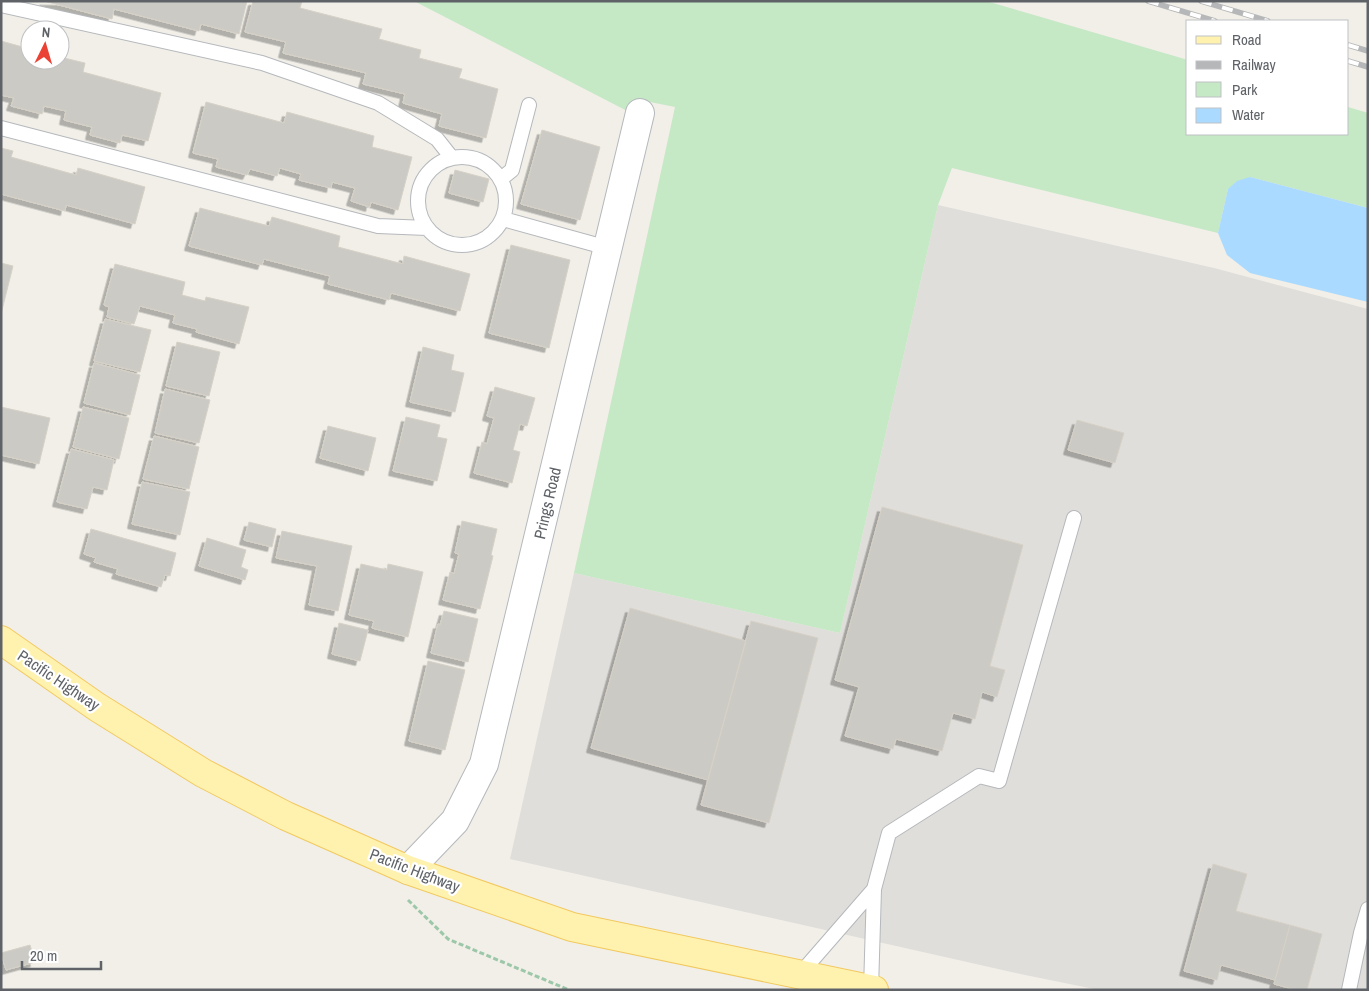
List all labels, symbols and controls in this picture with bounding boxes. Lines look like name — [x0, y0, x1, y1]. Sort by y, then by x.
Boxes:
north arrow — [20, 20, 70, 70]
legend — [1186, 20, 1349, 135]
text: N — [41, 23, 51, 41]
text: Road — [1232, 29, 1261, 50]
text: Railway — [1232, 54, 1277, 75]
text: Park — [1232, 79, 1258, 100]
text: Water — [1232, 104, 1264, 125]
street label: Prings Road — [528, 465, 566, 541]
street label: Pacific Highway — [14, 644, 105, 716]
street label: Pacific Highway — [367, 843, 464, 897]
scale bar — [22, 938, 101, 970]
text: 20 m — [30, 945, 57, 966]

